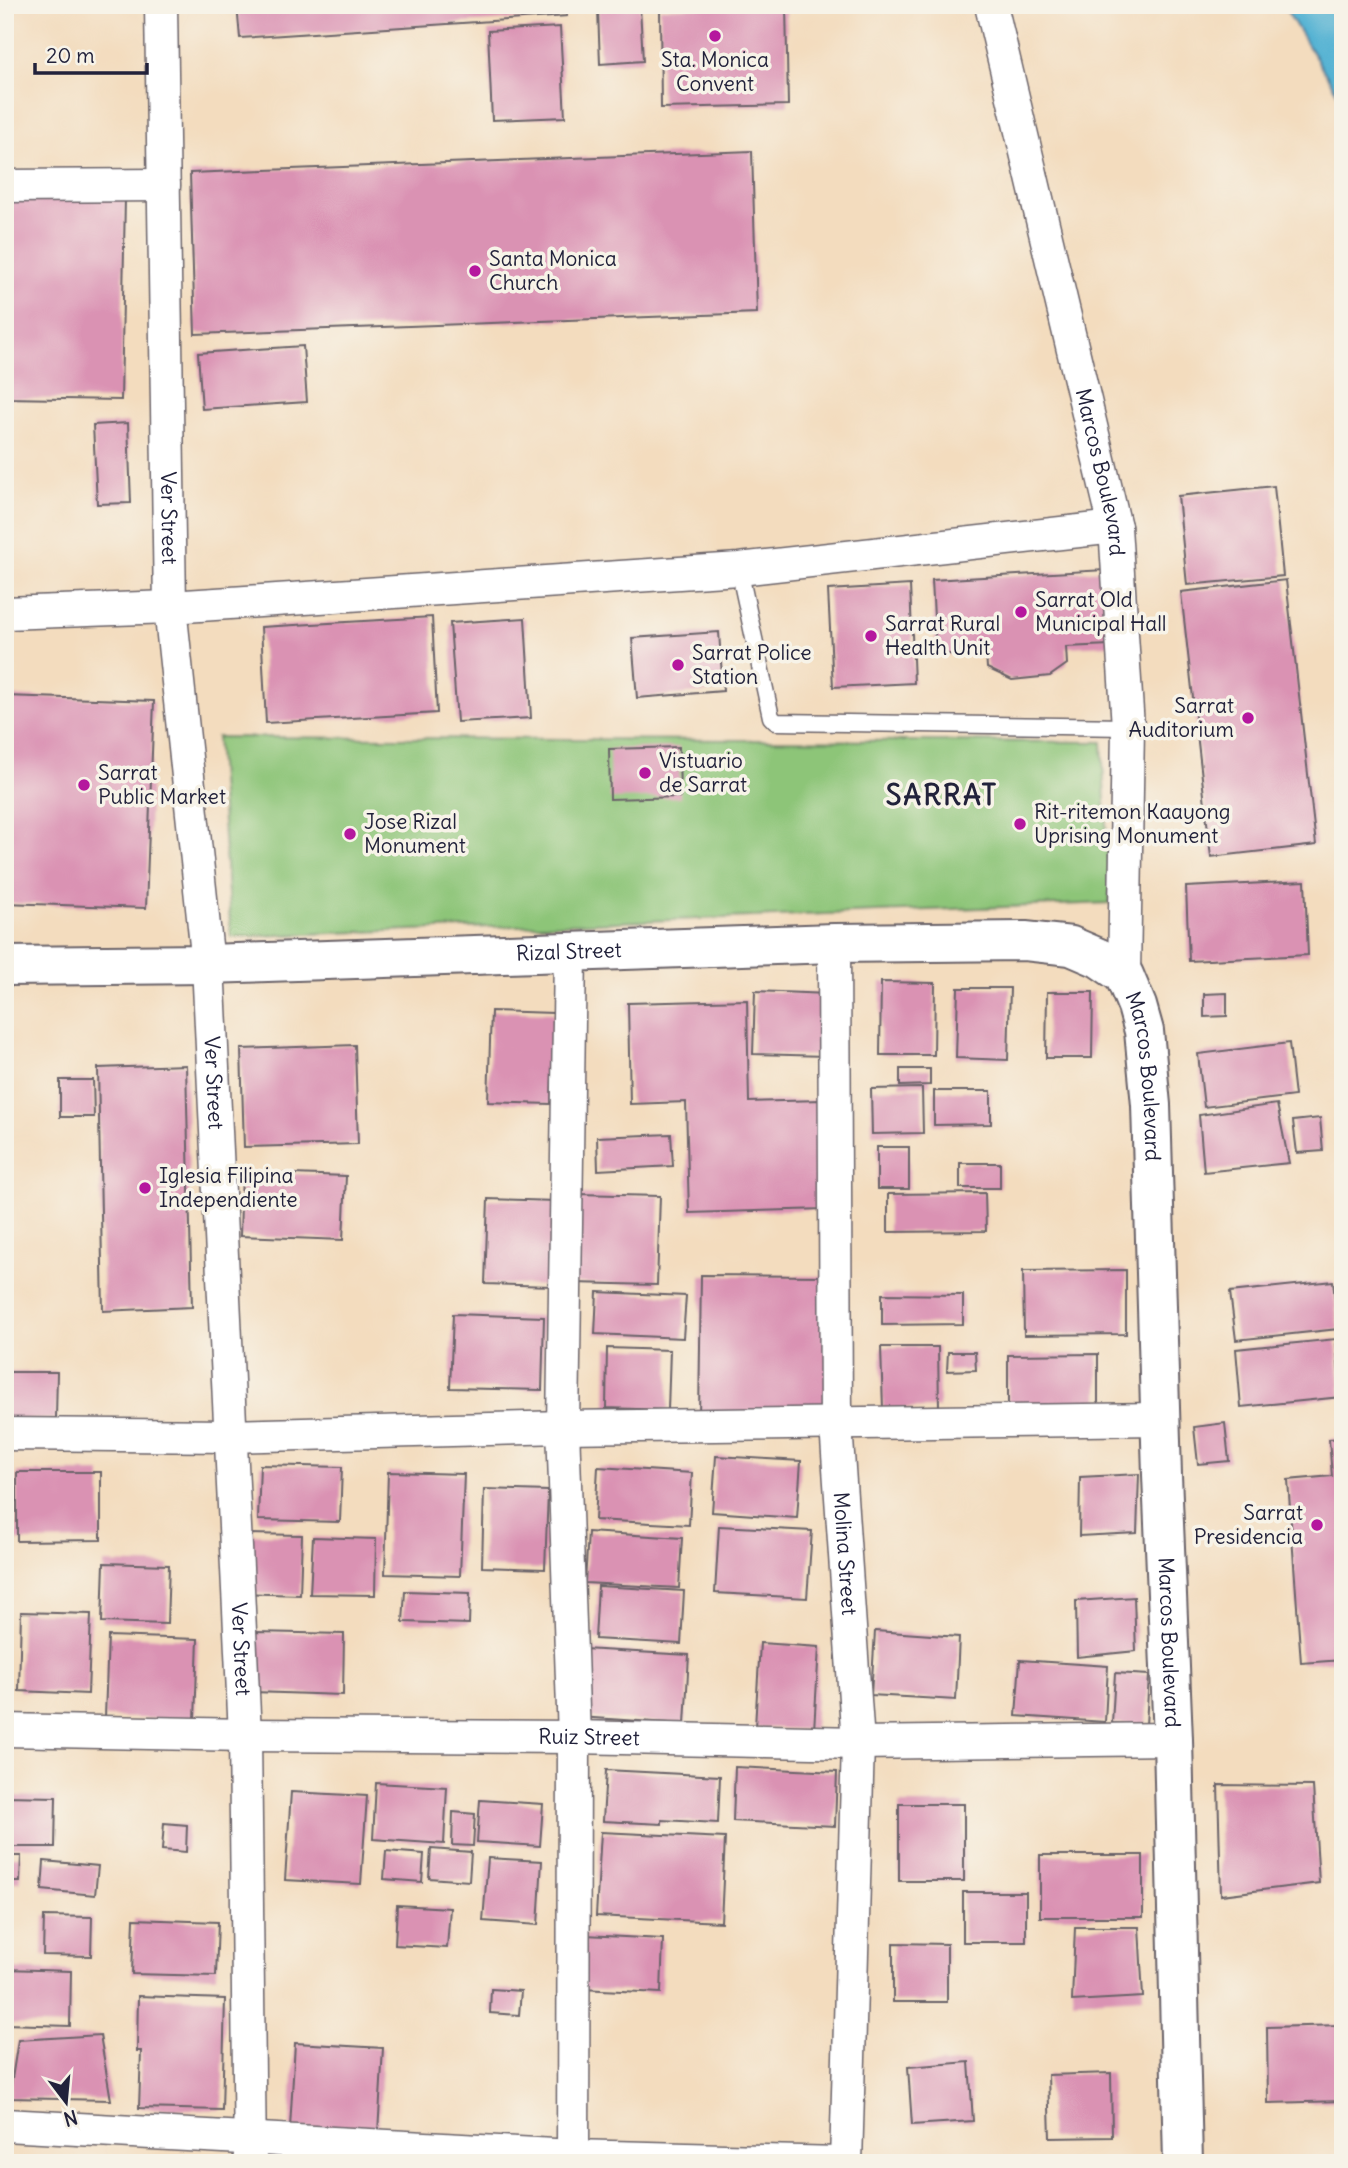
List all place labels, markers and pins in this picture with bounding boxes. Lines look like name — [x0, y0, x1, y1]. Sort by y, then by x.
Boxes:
marker: Sta. Monica Convent — [707, 28, 723, 44]
place label: Sta. Monica Convent — [661, 46, 769, 97]
place label: Santa Monica Church — [489, 245, 617, 296]
marker: Santa Monica Church — [467, 263, 483, 279]
place label: Sarrat Old Municipal Hall — [1035, 586, 1167, 637]
marker: Sarrat Old Municipal Hall — [1013, 604, 1029, 620]
place label: Sarrat Rural Health Unit — [885, 610, 1000, 661]
marker: Sarrat Rural Health Unit — [863, 628, 879, 644]
place label: Sarrat Police Station — [692, 639, 812, 690]
marker: Sarrat Police Station — [670, 657, 686, 673]
place label: Sarrat Auditorium — [1128, 692, 1234, 743]
marker: Sarrat Auditorium — [1240, 710, 1256, 726]
place label: Vistuario de Sarrat — [659, 747, 747, 798]
place label: Sarrat Public Market — [98, 759, 226, 810]
marker: Vistuario de Sarrat — [637, 765, 653, 781]
marker: Sarrat Public Market — [76, 777, 92, 793]
place label: Rit-ritemon Kaayong Uprising Monument — [1034, 798, 1231, 849]
place label: Jose Rizal Monument — [364, 808, 466, 859]
marker: Rit-ritemon Kaayong Uprising Monument — [1012, 816, 1028, 832]
marker: Jose Rizal Monument — [342, 826, 358, 842]
place label: Iglesia Filipina Independiente — [159, 1162, 298, 1213]
marker: Iglesia Filipina Independiente — [137, 1180, 153, 1196]
place label: Sarrat Presidencia — [1194, 1499, 1303, 1550]
marker: Sarrat Presidencia — [1309, 1517, 1325, 1533]

